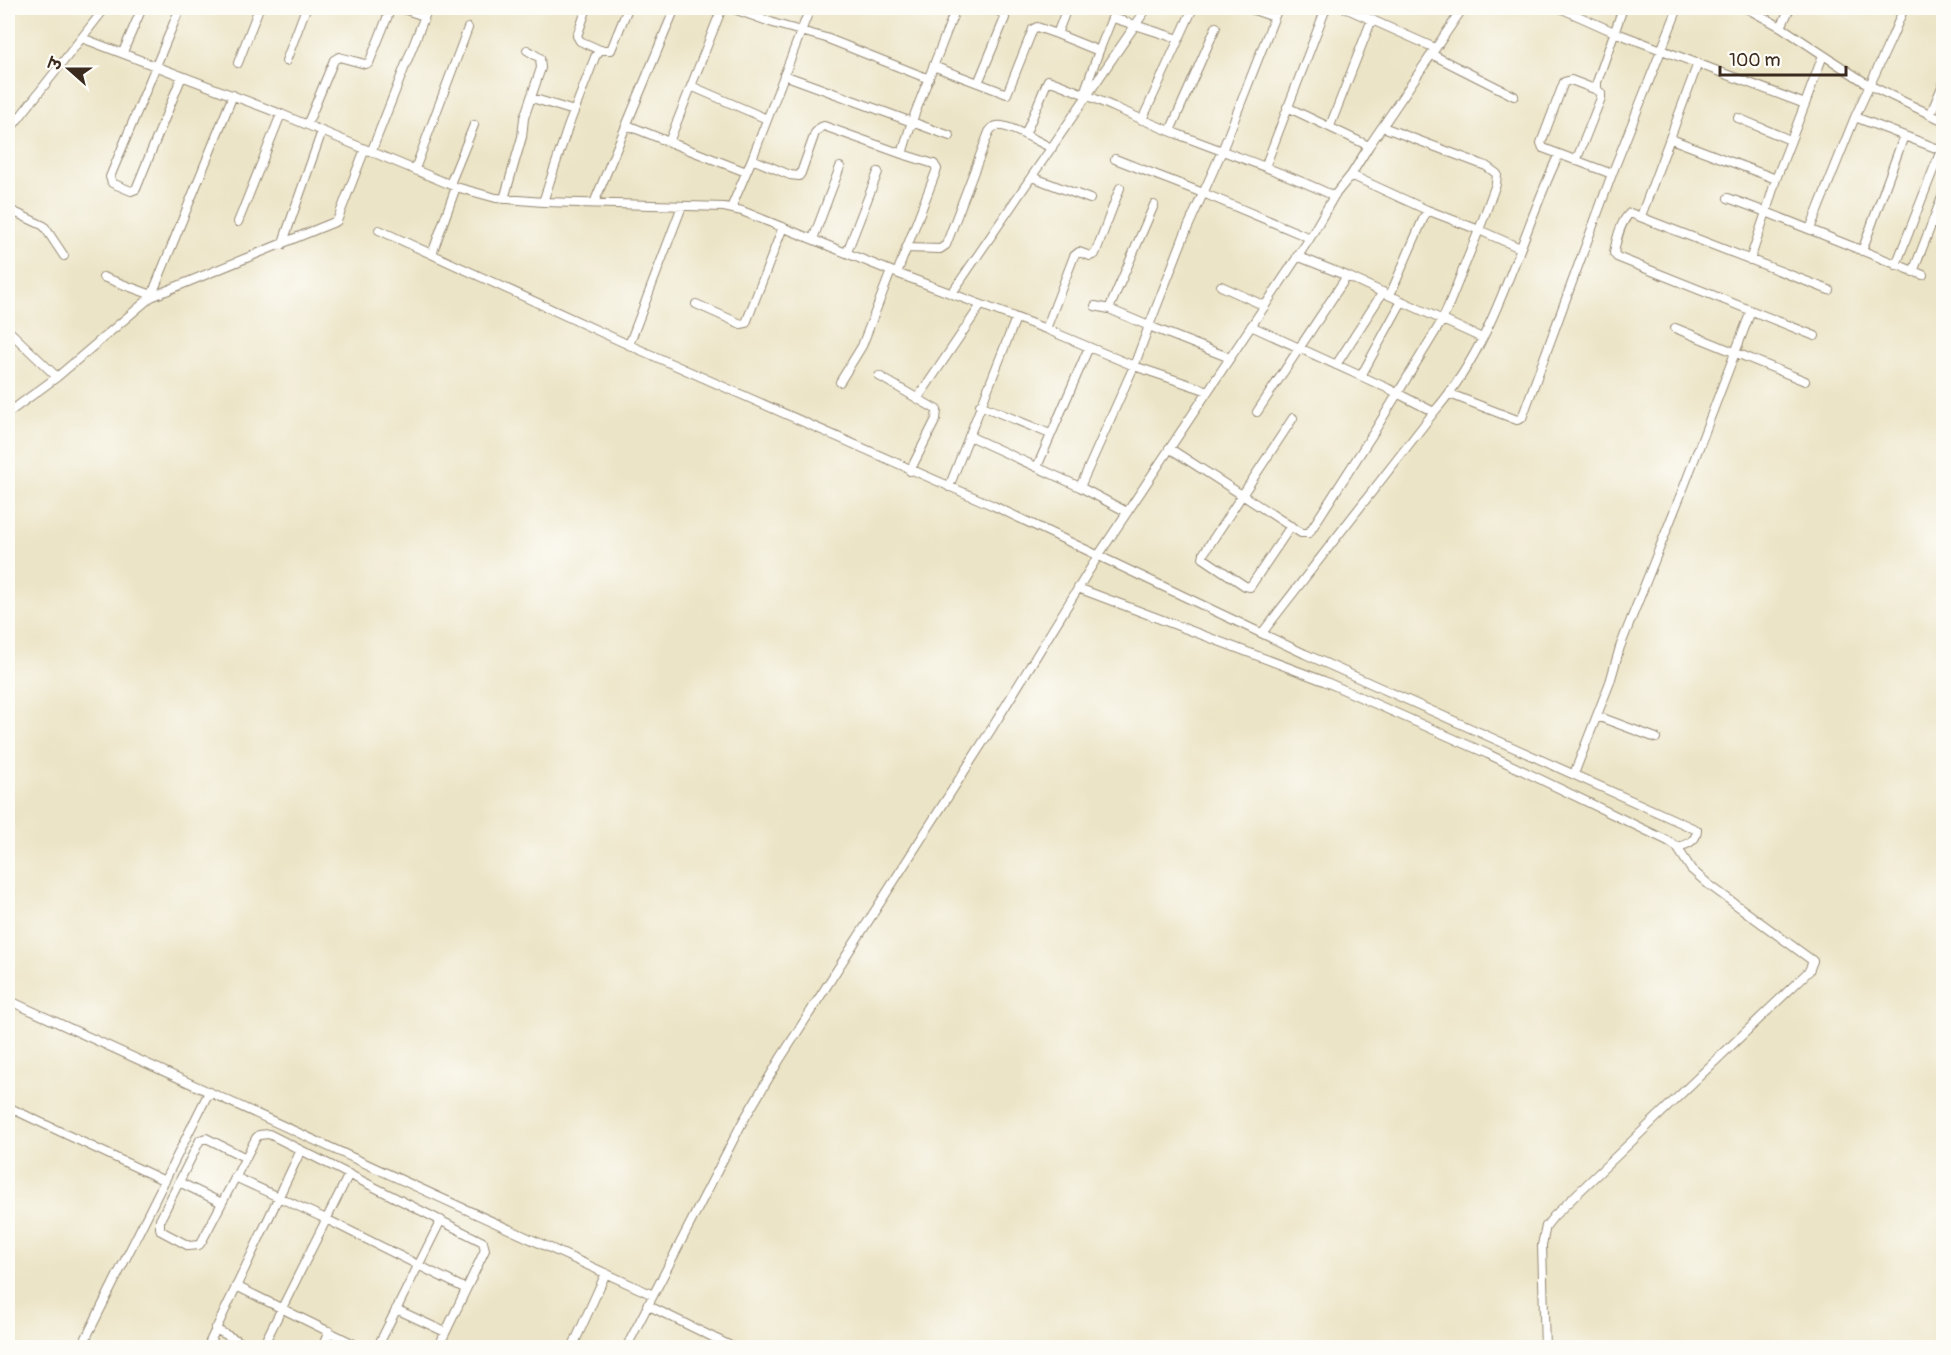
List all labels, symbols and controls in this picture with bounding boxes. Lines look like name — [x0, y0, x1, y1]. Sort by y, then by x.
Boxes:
north arrow — [39, 39, 99, 99]
scale bar — [1720, 39, 1846, 77]
text: 100 m — [1729, 49, 1781, 72]
text: उ — [44, 54, 68, 74]

